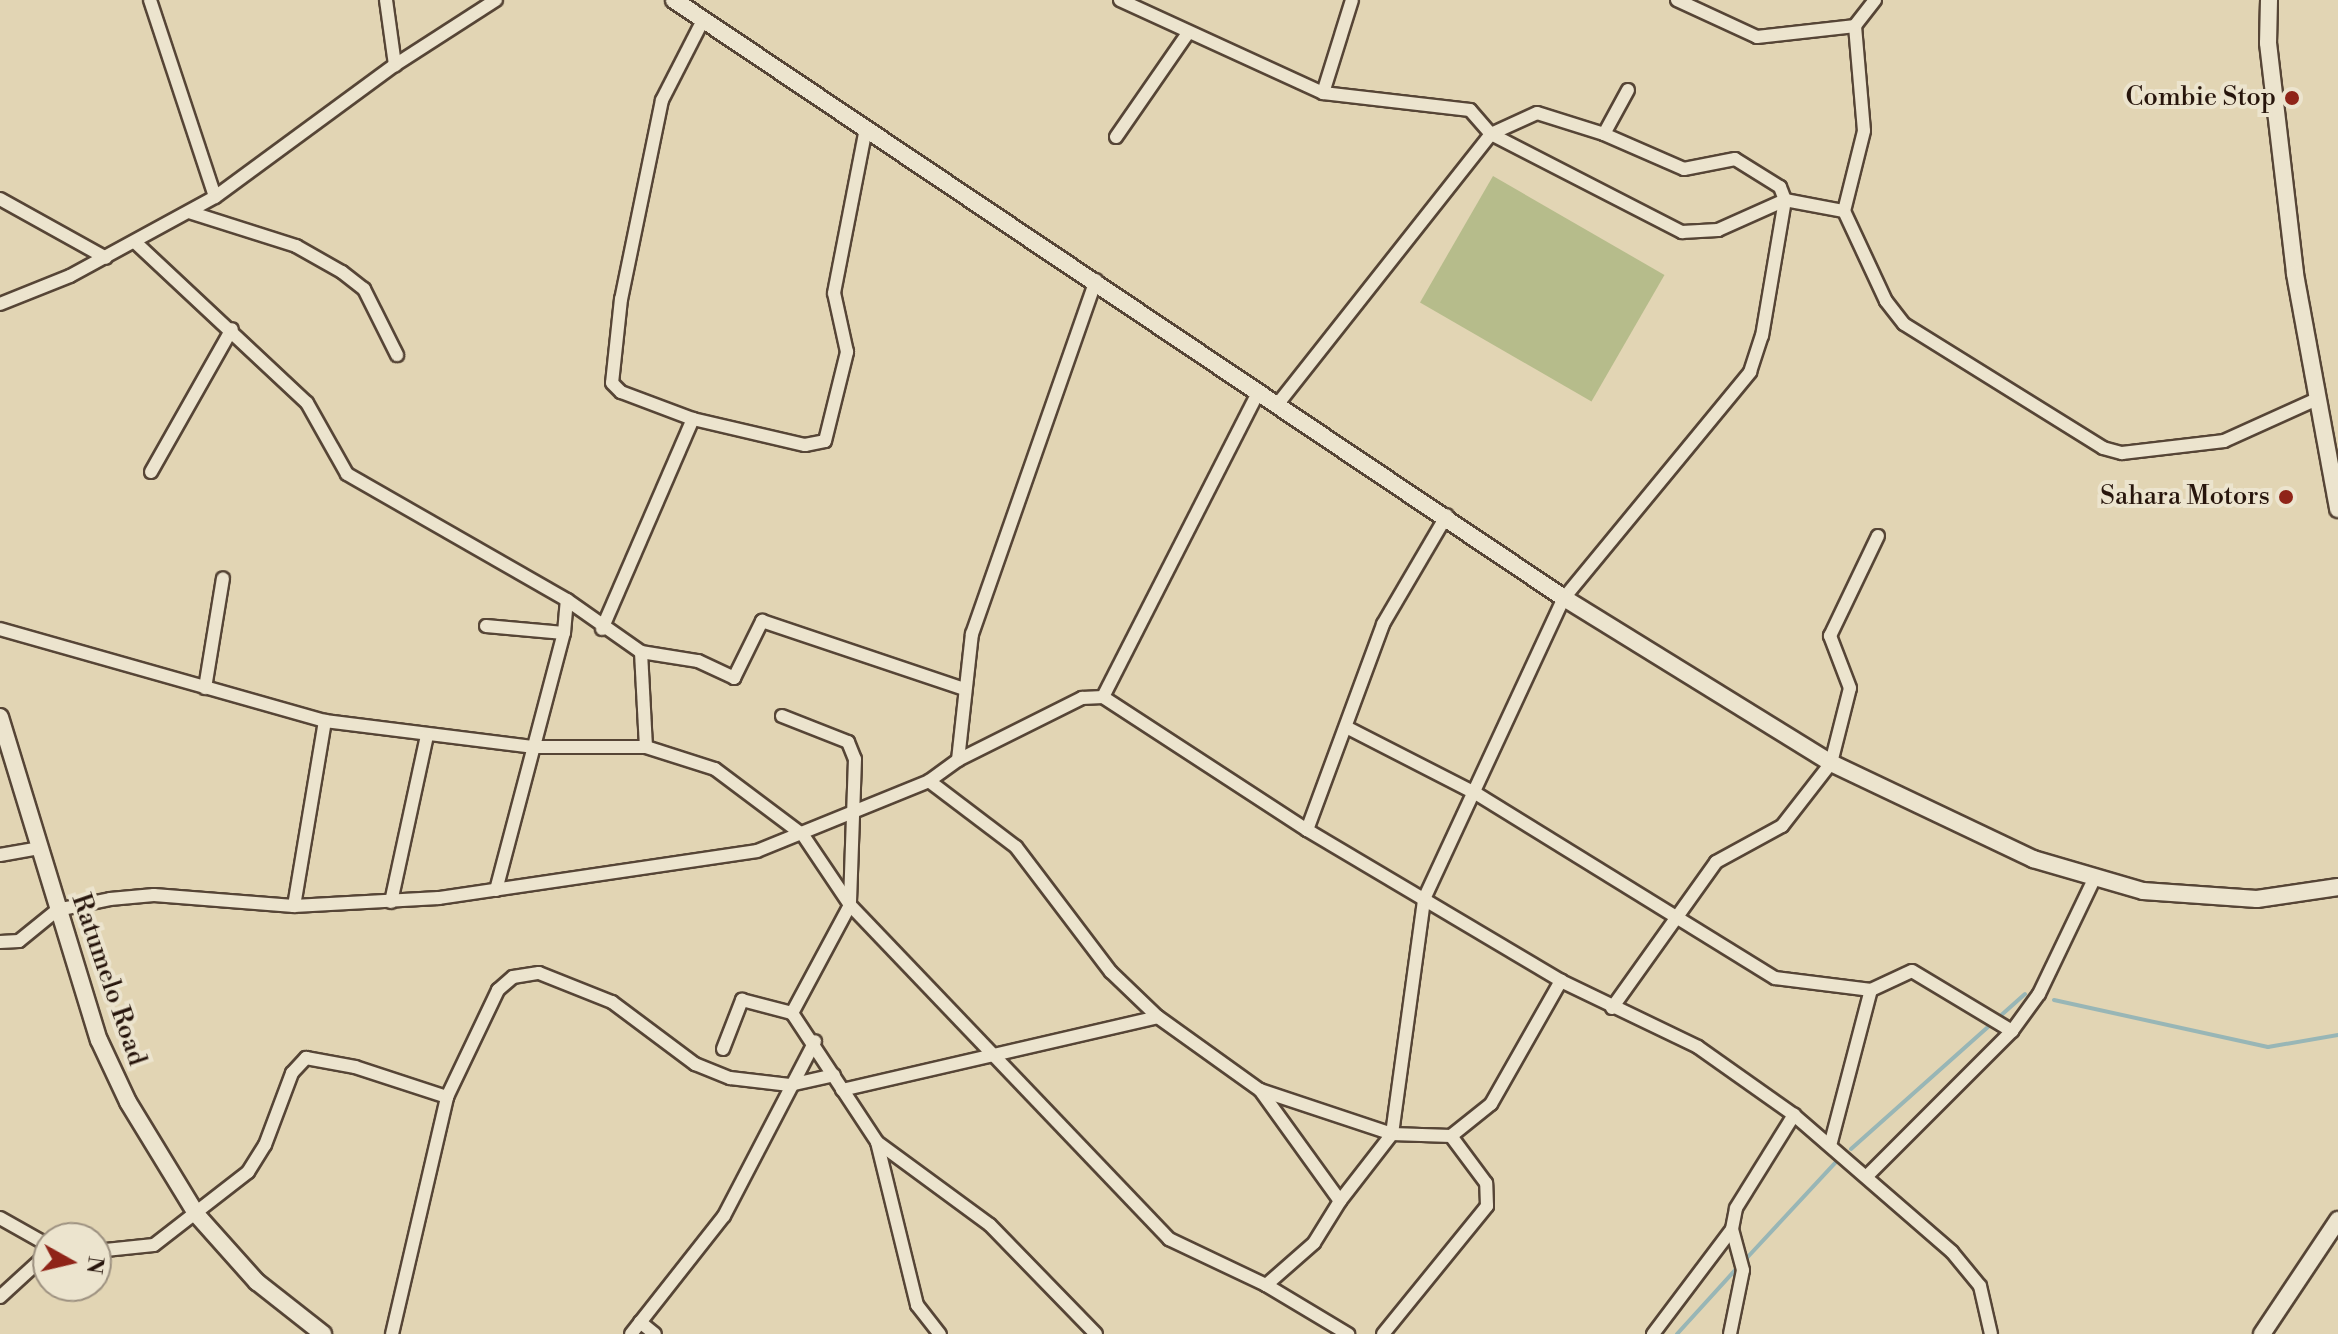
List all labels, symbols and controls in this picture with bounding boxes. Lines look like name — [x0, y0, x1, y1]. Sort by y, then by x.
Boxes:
place label: Combie Stop — [2125, 82, 2276, 114]
marker: Combie Stop — [2283, 89, 2301, 107]
place label: Sahara Motors — [2100, 481, 2270, 513]
marker: Sahara Motors — [2277, 488, 2295, 506]
street label: Ratumelo Road — [64, 890, 152, 1070]
north arrow — [32, 1222, 112, 1302]
text: N — [80, 1255, 109, 1276]

